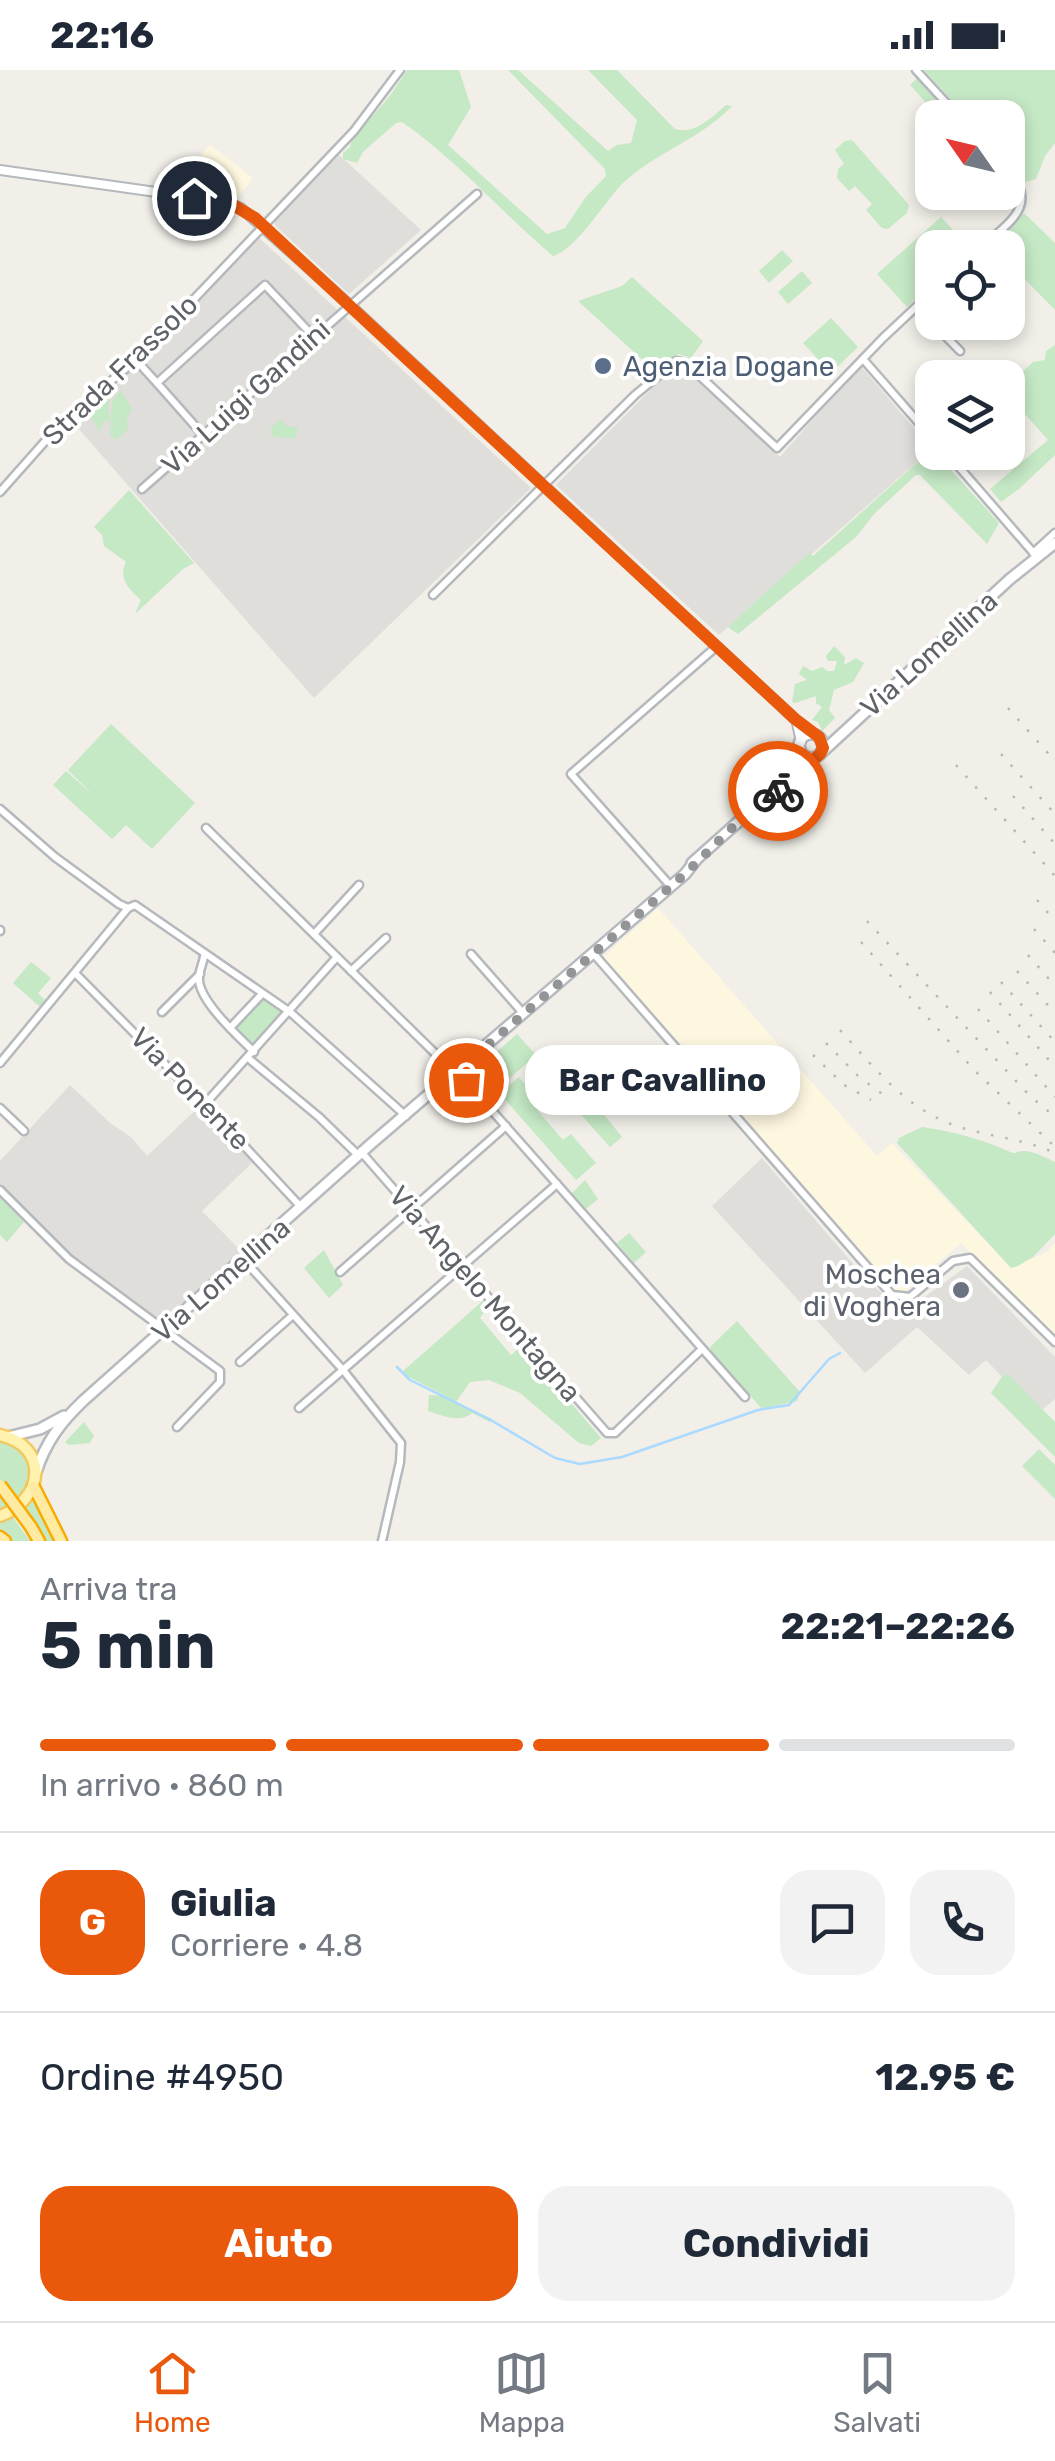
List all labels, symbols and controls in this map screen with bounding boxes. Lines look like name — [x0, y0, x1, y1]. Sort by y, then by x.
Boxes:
text: 22:16 — [50, 12, 154, 58]
north arrow — [915, 100, 1025, 210]
map controls — [915, 100, 1025, 470]
pin — [152, 156, 237, 241]
icon: home — [167, 171, 222, 226]
button: locate — [915, 230, 1025, 340]
street label: Strada Frassolo — [36, 288, 204, 452]
street label: Via Luigi Gandini — [155, 313, 337, 481]
place label: Agenzia Dogane — [623, 350, 834, 383]
marker: Agenzia Dogane — [592, 355, 614, 377]
button: layers — [915, 360, 1025, 470]
street label: Via Lomellina — [854, 584, 1004, 724]
courier — [728, 741, 828, 841]
icon: bike — [751, 764, 806, 819]
street label: Via Ponente — [124, 1021, 256, 1157]
pin — [424, 1038, 509, 1123]
callout: Bar Cavallino — [526, 1045, 801, 1115]
icon: bag — [439, 1053, 494, 1108]
text: Bar Cavallino — [559, 1061, 766, 1099]
street label: Via Angelo Montagna — [382, 1179, 588, 1409]
street label: Via Lomellina — [145, 1211, 297, 1349]
place label: Moschea di Voghera — [803, 1258, 941, 1323]
marker: Moschea di Voghera — [950, 1279, 972, 1301]
text: Arriva tra — [40, 1570, 178, 1608]
text: 22:21–22:26 — [780, 1603, 1015, 1649]
text: 5 min — [40, 1607, 216, 1684]
text: In arrivo · 860 m — [40, 1766, 284, 1804]
button: chat — [780, 1870, 885, 1975]
button: phone — [910, 1870, 1015, 1975]
text: Giulia — [170, 1880, 277, 1926]
text: G — [79, 1899, 106, 1945]
text: Corriere · 4.8 — [170, 1926, 363, 1964]
text: Ordine #4950 — [40, 2054, 284, 2100]
text: 12.95 € — [875, 2054, 1015, 2100]
button: Aiuto — [40, 2186, 518, 2301]
button: Condividi — [538, 2186, 1015, 2301]
tab: Home — [134, 2346, 211, 2439]
tab: Mappa — [479, 2346, 565, 2439]
tab: Salvati — [833, 2346, 921, 2439]

